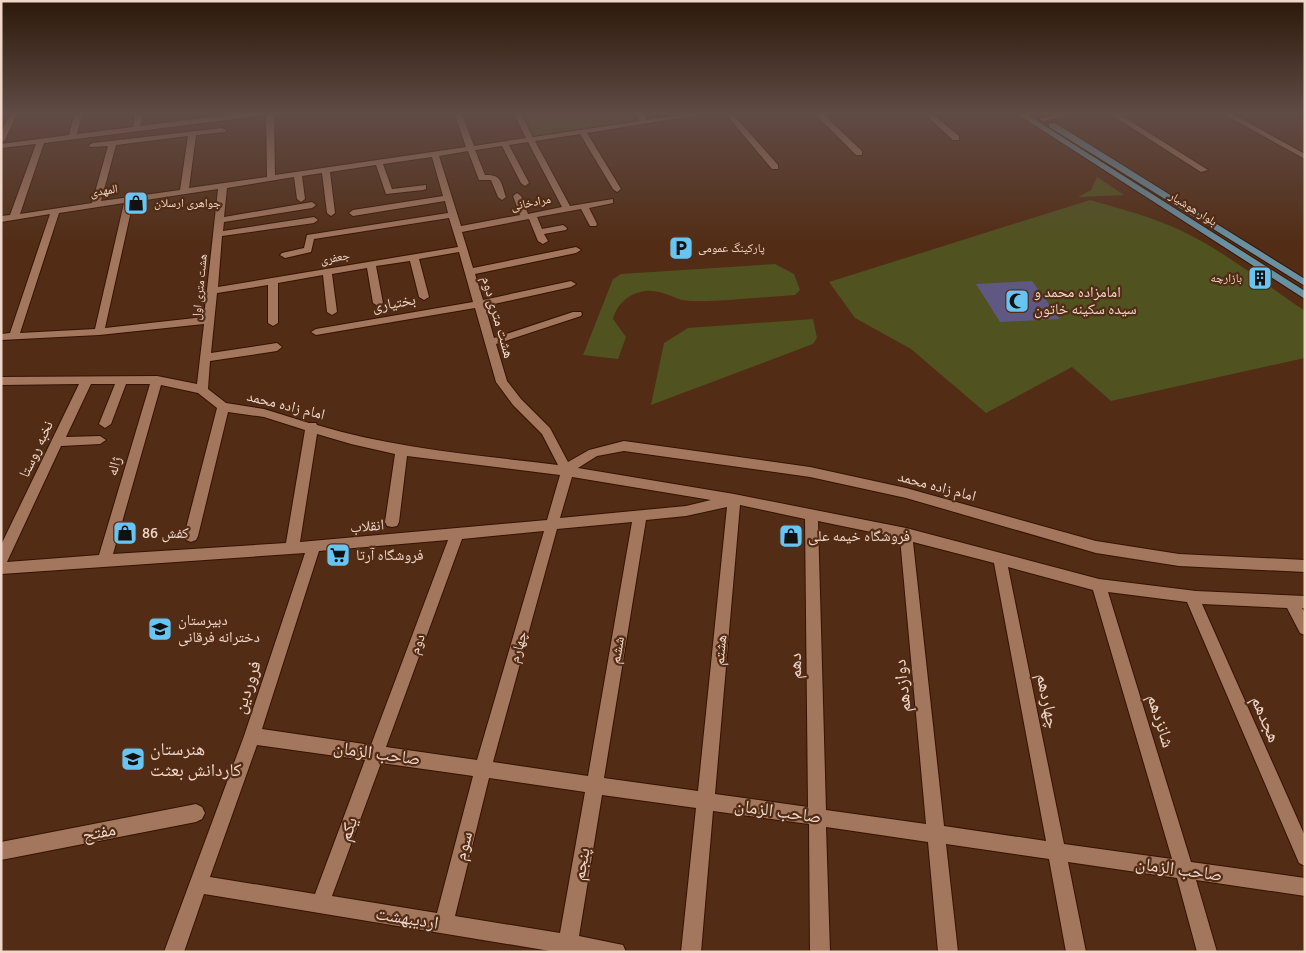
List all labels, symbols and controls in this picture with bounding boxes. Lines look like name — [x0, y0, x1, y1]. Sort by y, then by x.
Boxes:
street label: المهدی — [89, 181, 119, 201]
street label: بلوار هوشیار — [1165, 188, 1220, 230]
shop icon: جواهری ارسلان — [123, 190, 149, 216]
street label: مرادخانی — [510, 192, 552, 214]
place label: جواهری ارسلان — [154, 196, 221, 211]
parking icon: پارکینگ عمومی — [668, 235, 694, 261]
place label: پارکینگ عمومی — [698, 241, 765, 256]
street label: جعفری — [319, 248, 351, 268]
street label: هشت متری اول — [189, 253, 211, 321]
building icon: بازارچه — [1247, 265, 1273, 291]
place label: بازارچه — [1210, 271, 1242, 286]
street label: هشت متری دوم — [477, 274, 518, 360]
place label: امامزاده محمد و سیده سکینه خاتون — [1034, 283, 1137, 319]
mosque icon: امامزاده محمد و سیده سکینه خاتون — [1004, 288, 1030, 314]
street label: بختیاری — [371, 290, 417, 317]
street label: امام زاده محمد — [245, 387, 327, 424]
street label: نخبه روستا — [15, 418, 57, 480]
street label: ژاله — [103, 454, 125, 478]
street label: امام زاده محمد — [896, 467, 978, 506]
street label: انقلاب — [349, 516, 385, 536]
shop icon: کفش 86 — [112, 520, 138, 546]
shop icon: فروشگاه خیمه علی — [778, 523, 804, 549]
place label: کفش 86 — [142, 524, 189, 543]
place label: فروشگاه خیمه علی — [808, 527, 910, 546]
supermarket icon: فروشگاه آرتا — [325, 542, 351, 568]
place label: فروشگاه آرتا — [356, 546, 424, 564]
place label: دبیرستان دخترانه فرقانی — [178, 611, 260, 647]
school or university icon: دبیرستان دخترانه فرقانی — [147, 616, 173, 642]
street label: چهارم — [505, 629, 532, 665]
street label: دوم — [405, 631, 430, 657]
street label: هشتم — [710, 634, 731, 666]
street label: ششم — [606, 635, 629, 665]
street label: دهم — [784, 653, 807, 679]
street label: فروردین — [228, 658, 266, 716]
street label: دوازدهم — [888, 658, 917, 714]
street label: چهاردهم — [1031, 671, 1064, 731]
street label: شانزدهم — [1142, 692, 1180, 751]
street label: هجدهم — [1246, 692, 1286, 746]
street label: صاحب الزمان — [332, 736, 422, 770]
place label: هنرستان کاردانش بعثت — [150, 738, 242, 781]
school or university icon: هنرستان کاردانش بعثت — [120, 746, 146, 772]
street label: صاحب الزمان — [733, 794, 823, 828]
street label: یکم — [334, 814, 363, 844]
street label: مفتح — [80, 818, 118, 847]
street label: سوم — [449, 829, 478, 863]
street label: پنجم — [567, 846, 596, 882]
street label: صاحب الزمان — [1134, 852, 1224, 886]
street label: اردیبهشت — [374, 902, 440, 934]

